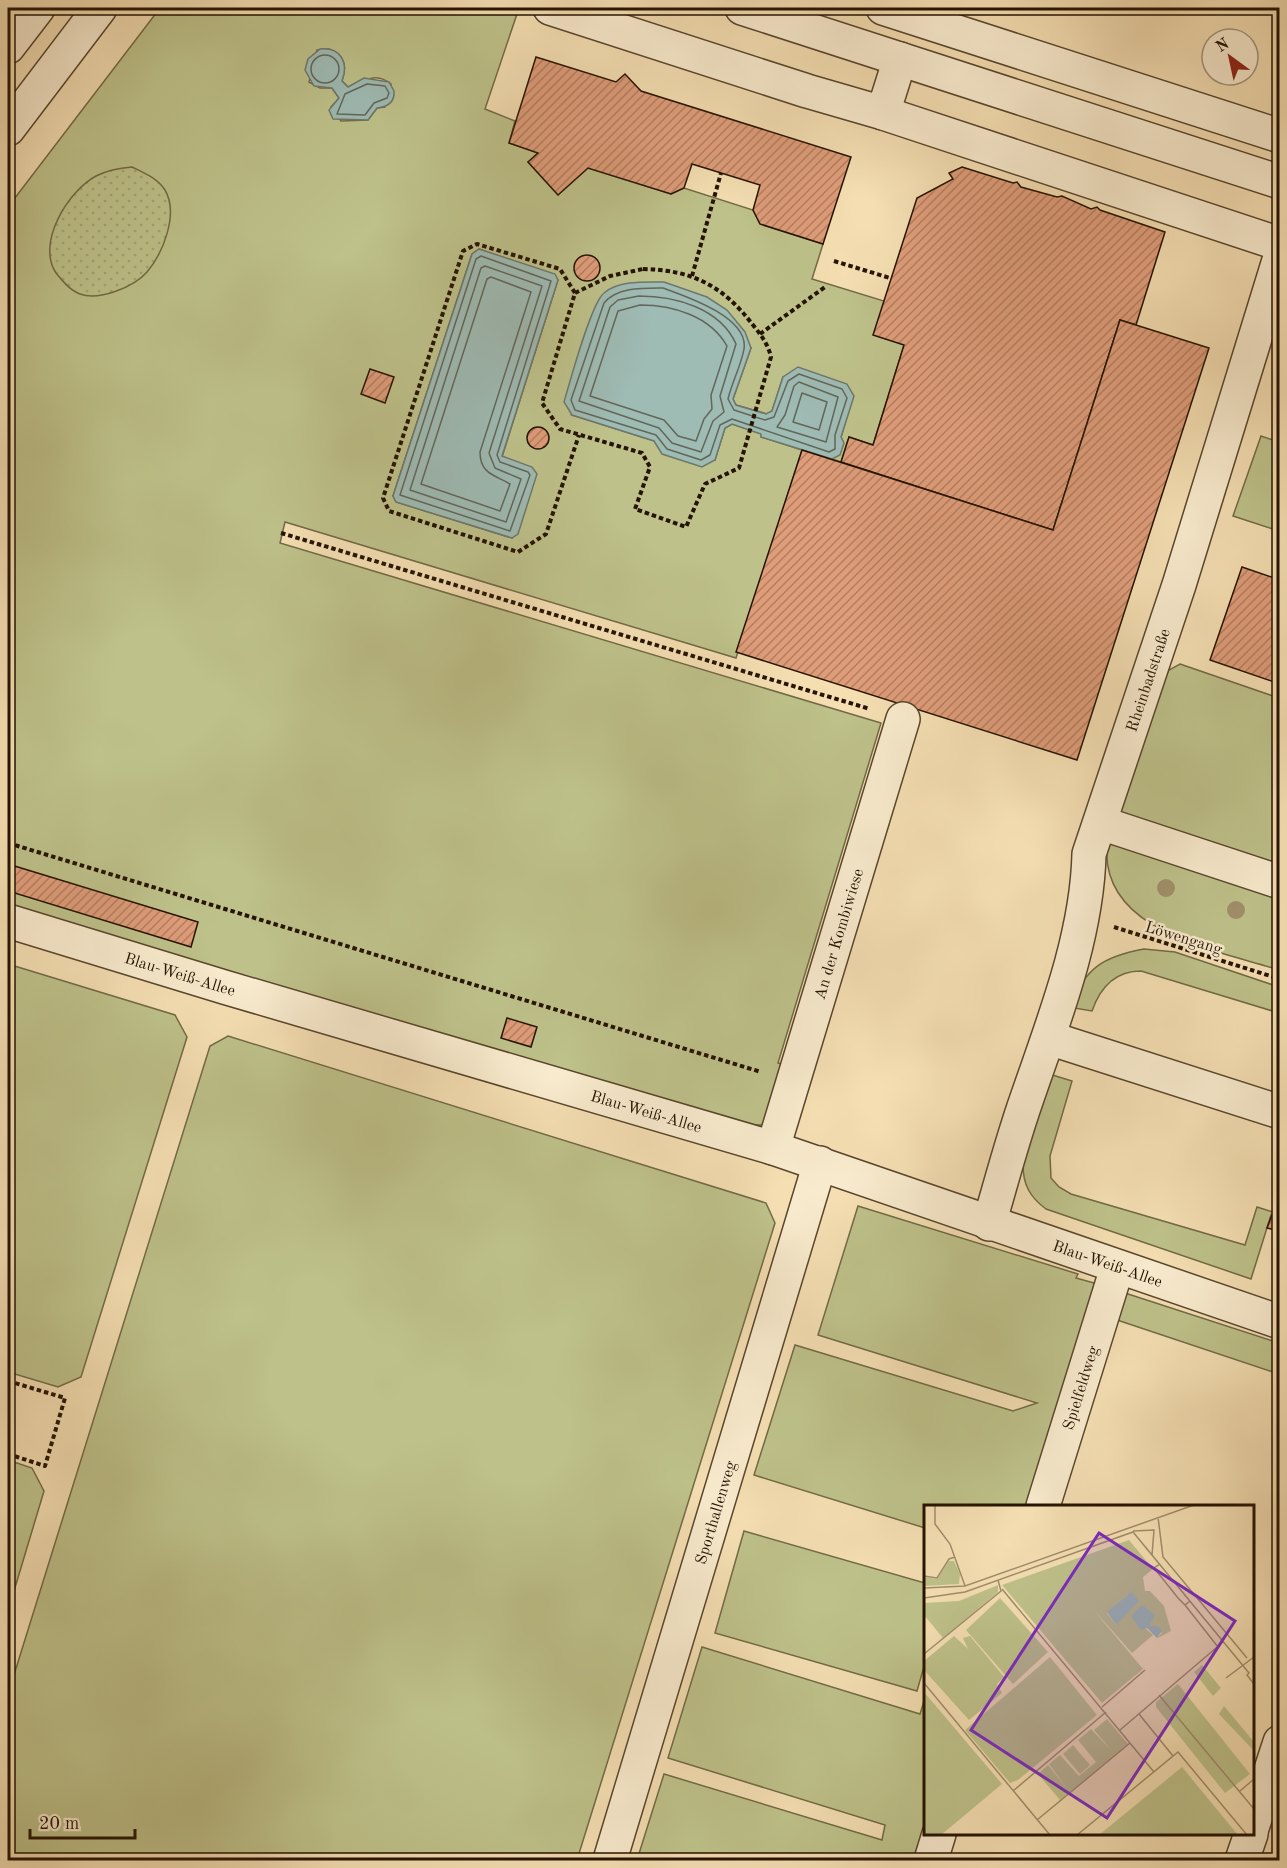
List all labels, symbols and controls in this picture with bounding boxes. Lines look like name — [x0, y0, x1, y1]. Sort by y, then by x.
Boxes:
north arrow — [1200, 27, 1260, 87]
text: N — [1213, 36, 1233, 56]
street label: Rheinbadstraße — [1124, 627, 1174, 734]
street label: An der Kombiwiese — [813, 867, 867, 1002]
street label: Löwengang — [1143, 920, 1224, 958]
street label: Blau-Weiß-Allee — [122, 951, 237, 1000]
street label: Blau-Weiß-Allee — [588, 1089, 703, 1137]
street label: Blau-Weiß-Allee — [1050, 1239, 1164, 1291]
street label: Spielfeldweg — [1061, 1344, 1102, 1432]
street label: Sporthallenweg — [693, 1459, 740, 1567]
inset map — [924, 1505, 1254, 1835]
scale bar — [30, 1802, 135, 1840]
text: 20 m — [39, 1815, 79, 1833]

